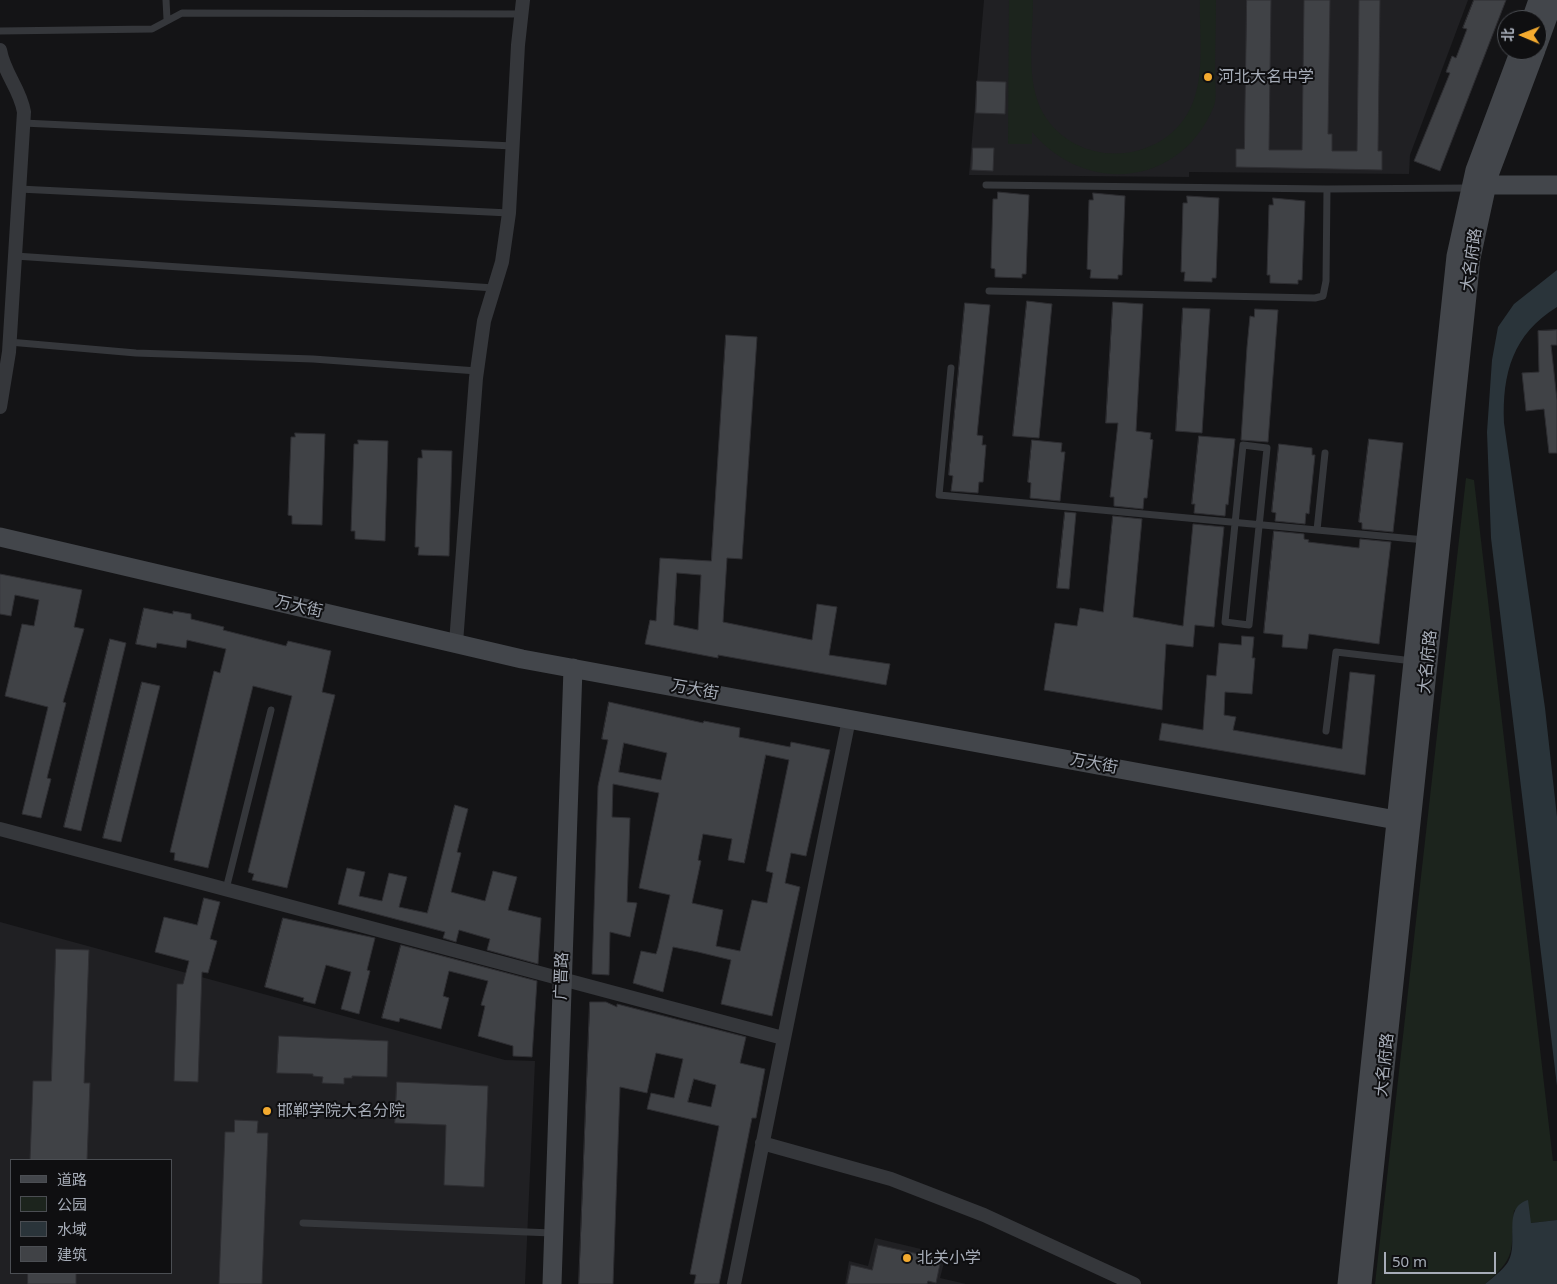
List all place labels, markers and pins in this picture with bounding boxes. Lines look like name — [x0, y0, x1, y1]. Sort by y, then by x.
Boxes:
place label: 河北大名中学 — [1218, 67, 1314, 87]
marker: 河北大名中学 — [1202, 71, 1214, 83]
place label: 邯郸学院大名分院 — [277, 1101, 405, 1121]
marker: 邯郸学院大名分院 — [261, 1105, 273, 1117]
place label: 北关小学 — [917, 1248, 981, 1268]
marker: 北关小学 — [901, 1252, 913, 1264]

